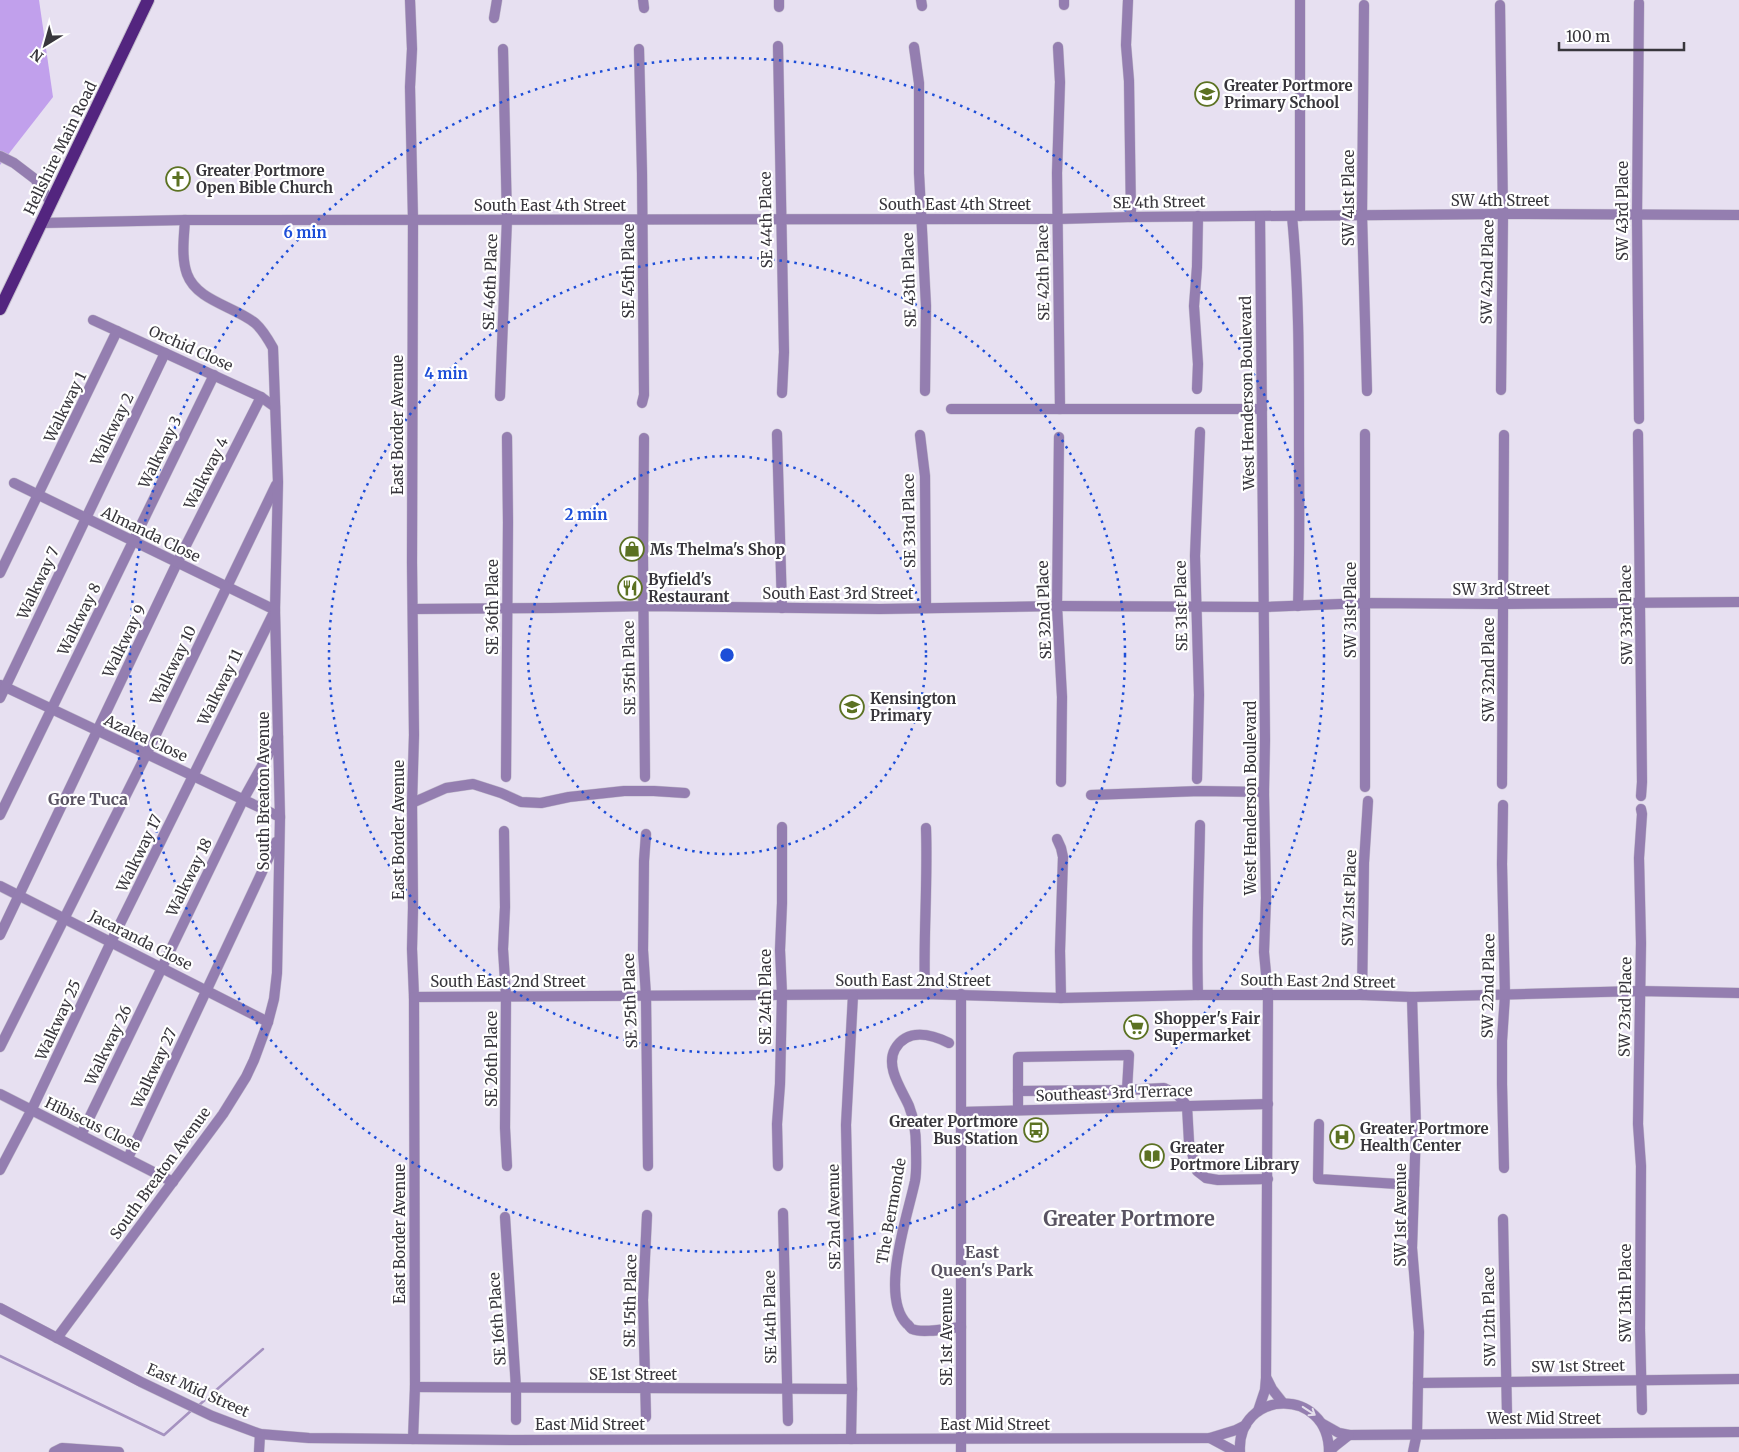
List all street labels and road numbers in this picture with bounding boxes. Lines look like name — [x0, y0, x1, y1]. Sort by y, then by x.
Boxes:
street label: Hellshire Main Road — [19, 78, 101, 218]
street label: SW 41st Place — [1339, 150, 1358, 246]
street label: SW 43rd Place — [1613, 161, 1632, 261]
street label: SE 44th Place — [756, 171, 776, 269]
street label: SW 4th Street — [1451, 191, 1549, 210]
street label: SE 4th Street — [1112, 192, 1206, 212]
street label: South East 4th Street — [879, 195, 1031, 214]
street label: South East 4th Street — [474, 196, 626, 215]
street label: SW 42nd Place — [1477, 219, 1497, 325]
street label: SE 45th Place — [619, 223, 638, 318]
street label: SE 42th Place — [1033, 225, 1053, 321]
street label: SE 43th Place — [898, 232, 920, 328]
street label: SE 46th Place — [479, 233, 501, 331]
street label: West Henderson Boulevard — [1236, 296, 1258, 491]
street label: Orchid Close — [146, 321, 236, 375]
street label: East Border Avenue — [388, 355, 407, 495]
street label: Walkway 1 — [39, 368, 90, 446]
street label: Walkway 2 — [86, 390, 138, 469]
street label: Walkway 3 — [134, 413, 186, 492]
street label: Walkway 4 — [179, 434, 232, 513]
street label: SE 33rd Place — [899, 473, 919, 568]
street label: Almanda Close — [98, 501, 204, 566]
street label: Walkway 7 — [13, 543, 63, 623]
street label: SE 36th Place — [483, 559, 502, 655]
street label: SE 32nd Place — [1033, 560, 1055, 660]
street label: SE 31st Place — [1171, 560, 1191, 652]
street label: SW 31st Place — [1341, 562, 1360, 658]
street label: SW 33rd Place — [1616, 565, 1636, 665]
street label: Walkway 8 — [53, 580, 105, 659]
street label: SW 3rd Street — [1452, 580, 1550, 599]
street label: South East 3rd Street — [762, 584, 914, 603]
street label: Walkway 9 — [98, 602, 150, 681]
street label: SW 32nd Place — [1479, 618, 1498, 722]
street label: SE 35th Place — [619, 620, 639, 715]
street label: Walkway 10 — [145, 623, 200, 708]
street label: Walkway 11 — [193, 646, 247, 729]
street label: West Henderson Boulevard — [1241, 701, 1260, 896]
street label: Azalea Close — [100, 710, 191, 766]
street label: South Breaton Avenue — [254, 711, 273, 870]
street label: East Border Avenue — [389, 760, 408, 900]
street label: Walkway 17 — [112, 811, 166, 896]
street label: Walkway 18 — [161, 835, 216, 920]
street label: SW 21st Place — [1338, 849, 1360, 947]
street label: Jacaranda Close — [86, 906, 196, 974]
street label: SW 22nd Place — [1478, 933, 1498, 1039]
street label: SE 24th Place — [756, 949, 775, 1045]
street label: SE 25th Place — [619, 953, 641, 1049]
street label: SW 23rd Place — [1615, 956, 1635, 1057]
street label: South East 2nd Street — [1240, 970, 1396, 992]
street label: South East 2nd Street — [835, 971, 991, 990]
street label: South East 2nd Street — [430, 972, 586, 991]
street label: Walkway 25 — [31, 977, 85, 1064]
street label: Walkway 26 — [80, 1002, 136, 1089]
street label: SE 26th Place — [482, 1011, 501, 1107]
street label: Walkway 27 — [127, 1024, 181, 1112]
street label: Southeast 3rd Terrace — [1035, 1081, 1193, 1105]
street label: Hibiscus Close — [42, 1093, 144, 1155]
street label: South Breaton Avenue — [106, 1103, 214, 1243]
street label: The Bermonde — [872, 1156, 910, 1265]
street label: SW 1st Avenue — [1391, 1163, 1410, 1267]
street label: East Border Avenue — [390, 1164, 409, 1304]
street label: SE 2nd Avenue — [824, 1164, 844, 1270]
street label: SW 13th Place — [1616, 1243, 1635, 1342]
street label: SE 15th Place — [620, 1254, 640, 1348]
street label: SW 12th Place — [1479, 1267, 1499, 1367]
street label: SE 14th Place — [760, 1270, 780, 1364]
street label: SE 16th Place — [484, 1271, 510, 1366]
street label: SE 1st Avenue — [937, 1288, 956, 1386]
street label: SW 1st Street — [1531, 1356, 1625, 1376]
street label: East Mid Street — [144, 1359, 252, 1421]
street label: SE 1st Street — [589, 1365, 677, 1384]
street label: West Mid Street — [1486, 1409, 1601, 1428]
street label: East Mid Street — [535, 1415, 645, 1434]
street label: East Mid Street — [940, 1415, 1050, 1434]

